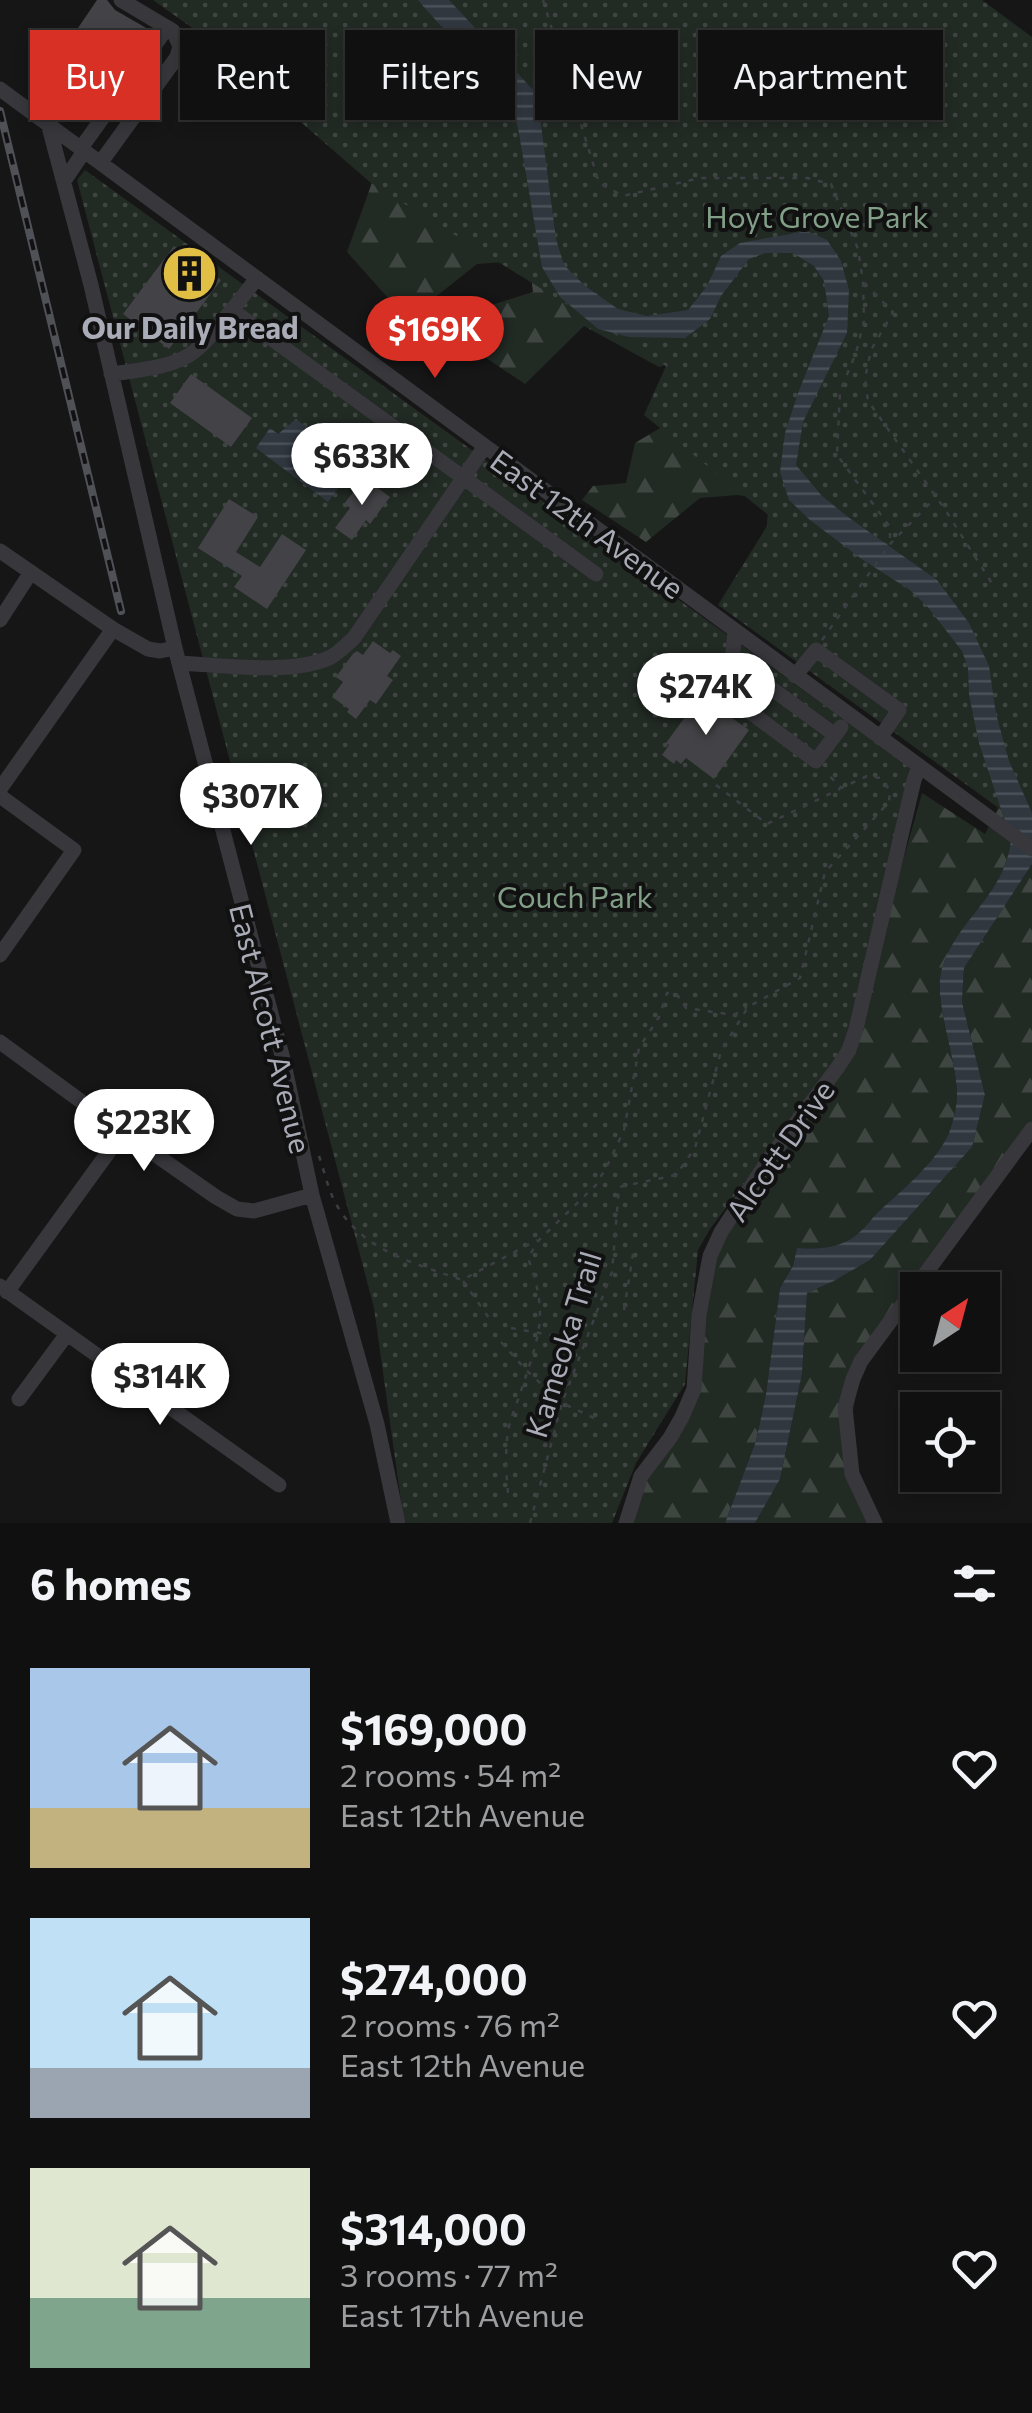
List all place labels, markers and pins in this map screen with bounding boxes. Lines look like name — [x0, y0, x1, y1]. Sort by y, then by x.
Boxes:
building icon: Our Daily Bread — [160, 243, 220, 303]
pin: $169K — [365, 296, 505, 381]
place label: Our Daily Bread — [81, 308, 299, 345]
pin: $633K — [292, 423, 432, 508]
pin: $274K — [636, 653, 776, 738]
pin: $307K — [181, 763, 321, 848]
pin: $223K — [74, 1089, 214, 1174]
pin: $314K — [90, 1343, 230, 1428]

